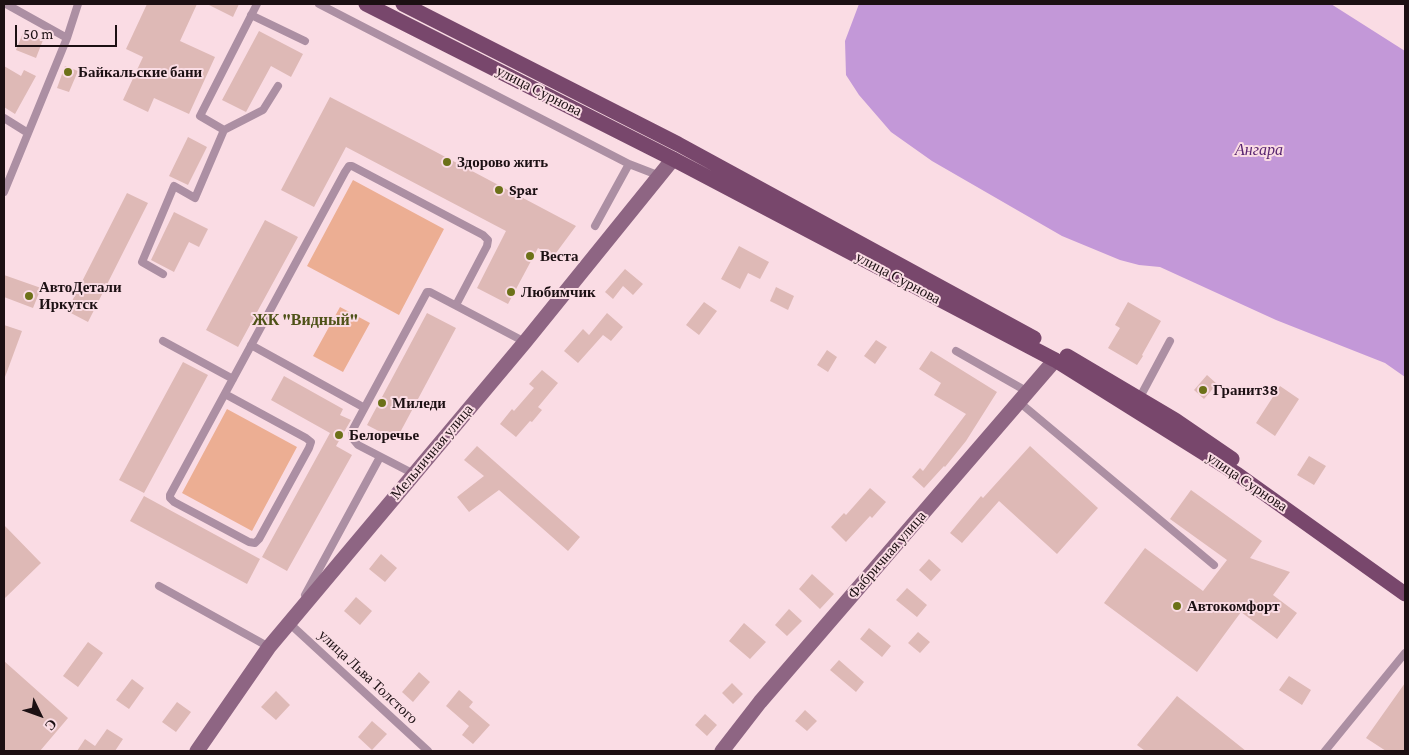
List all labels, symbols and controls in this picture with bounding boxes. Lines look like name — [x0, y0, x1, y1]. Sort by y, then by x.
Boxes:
scale bar — [18, 15, 120, 47]
text: 50 m — [23, 26, 53, 42]
street label: улица Сурнова — [493, 62, 585, 120]
place label: Байкальские бани — [78, 63, 202, 81]
marker: Байкальские бани — [62, 66, 74, 78]
water label: Ангара — [1235, 140, 1283, 160]
place label: Здорово жить — [457, 153, 548, 171]
marker: Здорово жить — [441, 156, 453, 168]
place label: Spar — [509, 181, 538, 199]
marker: Spar — [493, 184, 505, 196]
place label: Веста — [540, 247, 579, 265]
street label: улица Сурнова — [852, 248, 944, 308]
marker: Веста — [524, 250, 536, 262]
place label: АвтоДетали Иркутск — [39, 278, 122, 313]
place label: Любимчик — [521, 283, 596, 301]
marker: Любимчик — [505, 286, 517, 298]
marker: АвтоДетали Иркутск — [23, 290, 35, 302]
district label: ЖК "Видный" — [252, 310, 358, 330]
place label: Гранит38 — [1213, 381, 1278, 399]
marker: Гранит38 — [1197, 384, 1209, 396]
place label: Миледи — [392, 394, 446, 412]
marker: Миледи — [376, 397, 388, 409]
street label: Мельничная улица — [387, 401, 477, 503]
place label: Белоречье — [349, 426, 419, 444]
marker: Белоречье — [333, 429, 345, 441]
street label: улица Сурнова — [1203, 448, 1291, 516]
street label: Фабричная улица — [844, 507, 930, 603]
place label: Автокомфорт — [1187, 597, 1279, 615]
marker: Автокомфорт — [1171, 600, 1183, 612]
street label: улица Льва Толстого — [314, 626, 422, 728]
north arrow — [15, 690, 65, 740]
text: С — [42, 716, 60, 734]

